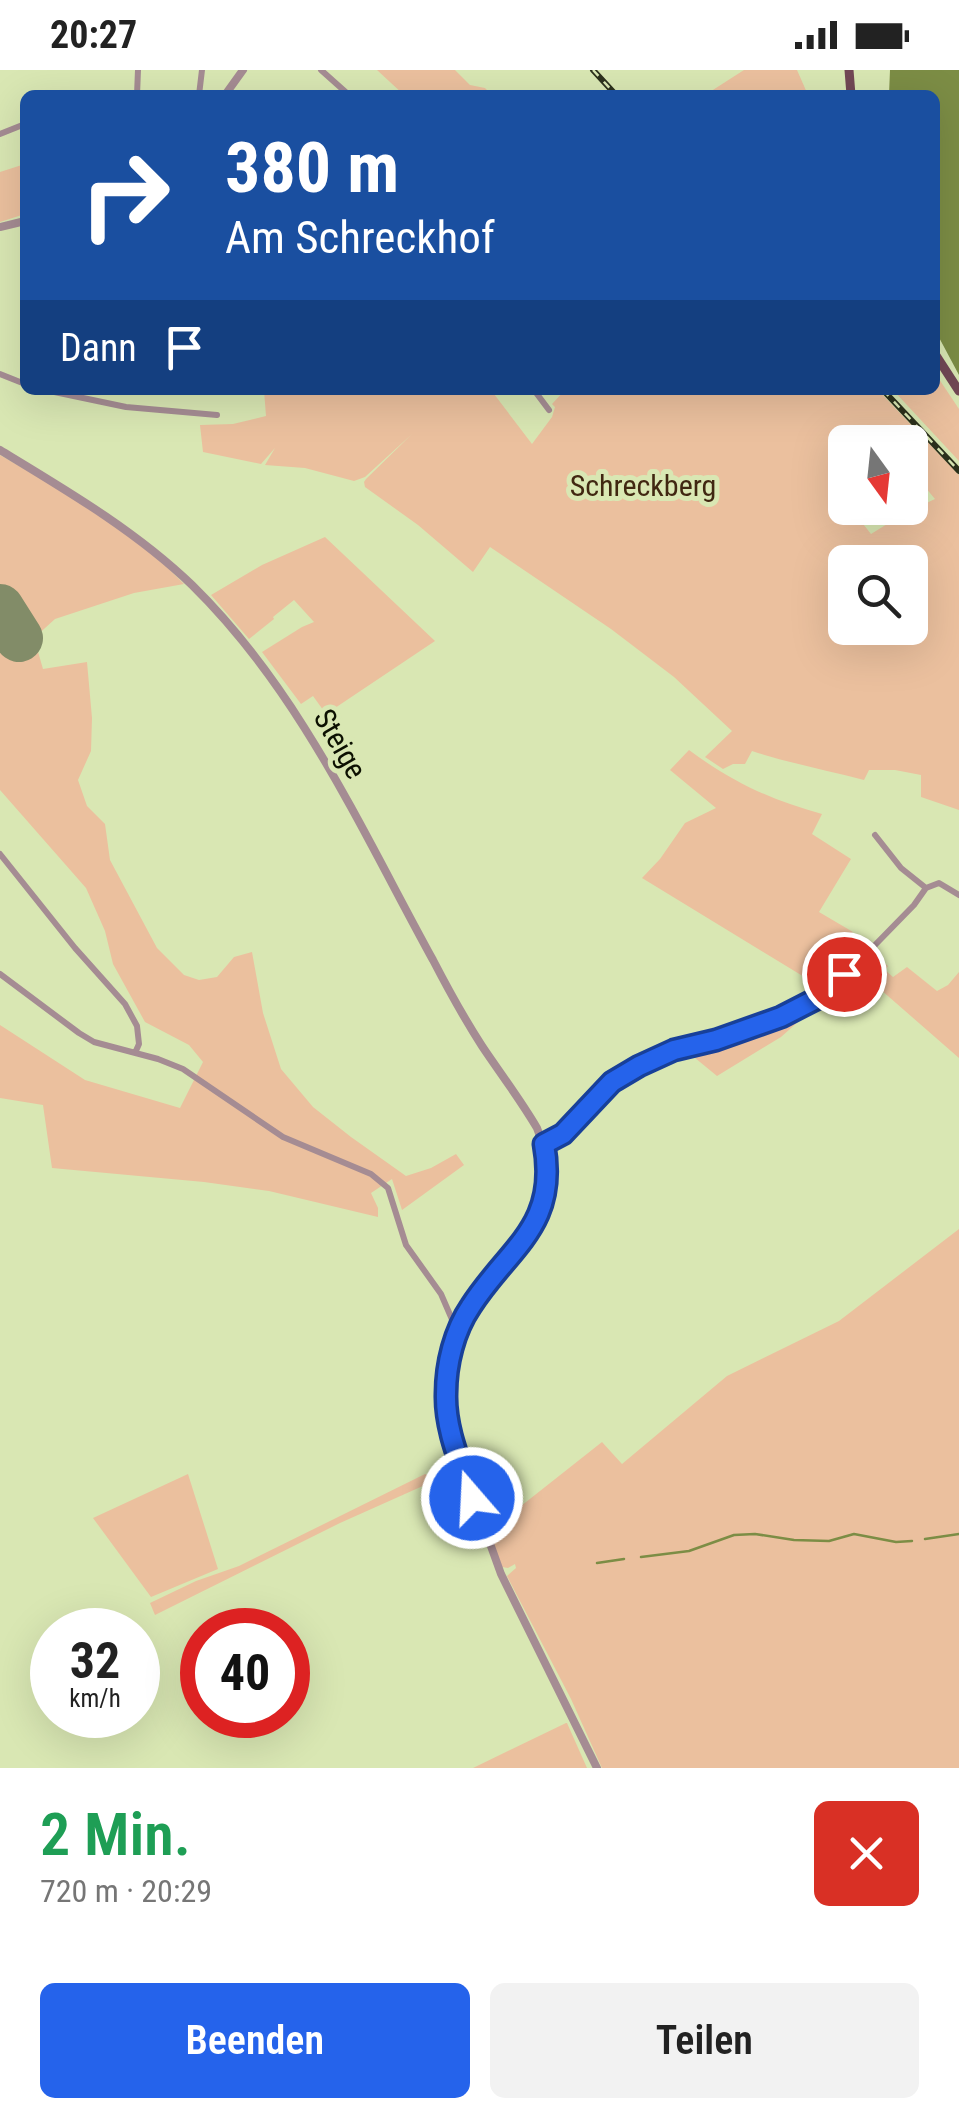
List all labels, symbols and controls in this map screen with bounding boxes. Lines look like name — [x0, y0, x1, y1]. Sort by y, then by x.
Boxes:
text: 20:27 — [50, 13, 137, 57]
text: 380 m — [225, 127, 399, 209]
icon: right — [60, 130, 190, 260]
text: Am Schreckhof — [225, 211, 495, 264]
icon: arrive — [157, 320, 212, 375]
text: Dann — [60, 326, 137, 370]
north arrow — [828, 425, 928, 525]
map controls — [828, 425, 928, 645]
park label: Schreckberg — [570, 468, 716, 503]
button: search — [828, 545, 928, 645]
street label: Steige — [307, 703, 374, 785]
pin — [802, 932, 887, 1017]
icon: arrive — [817, 947, 872, 1002]
position arrow — [420, 1446, 524, 1550]
speed limit sign: 40 — [180, 1608, 310, 1738]
text: 32 — [70, 1632, 120, 1690]
text: km/h — [69, 1684, 121, 1713]
text: 2 Min. — [40, 1799, 191, 1870]
button: close — [814, 1801, 919, 1906]
text: 720 m · 20:29 — [40, 1872, 212, 1910]
button: Beenden — [40, 1983, 470, 2098]
button: Teilen — [490, 1983, 919, 2098]

